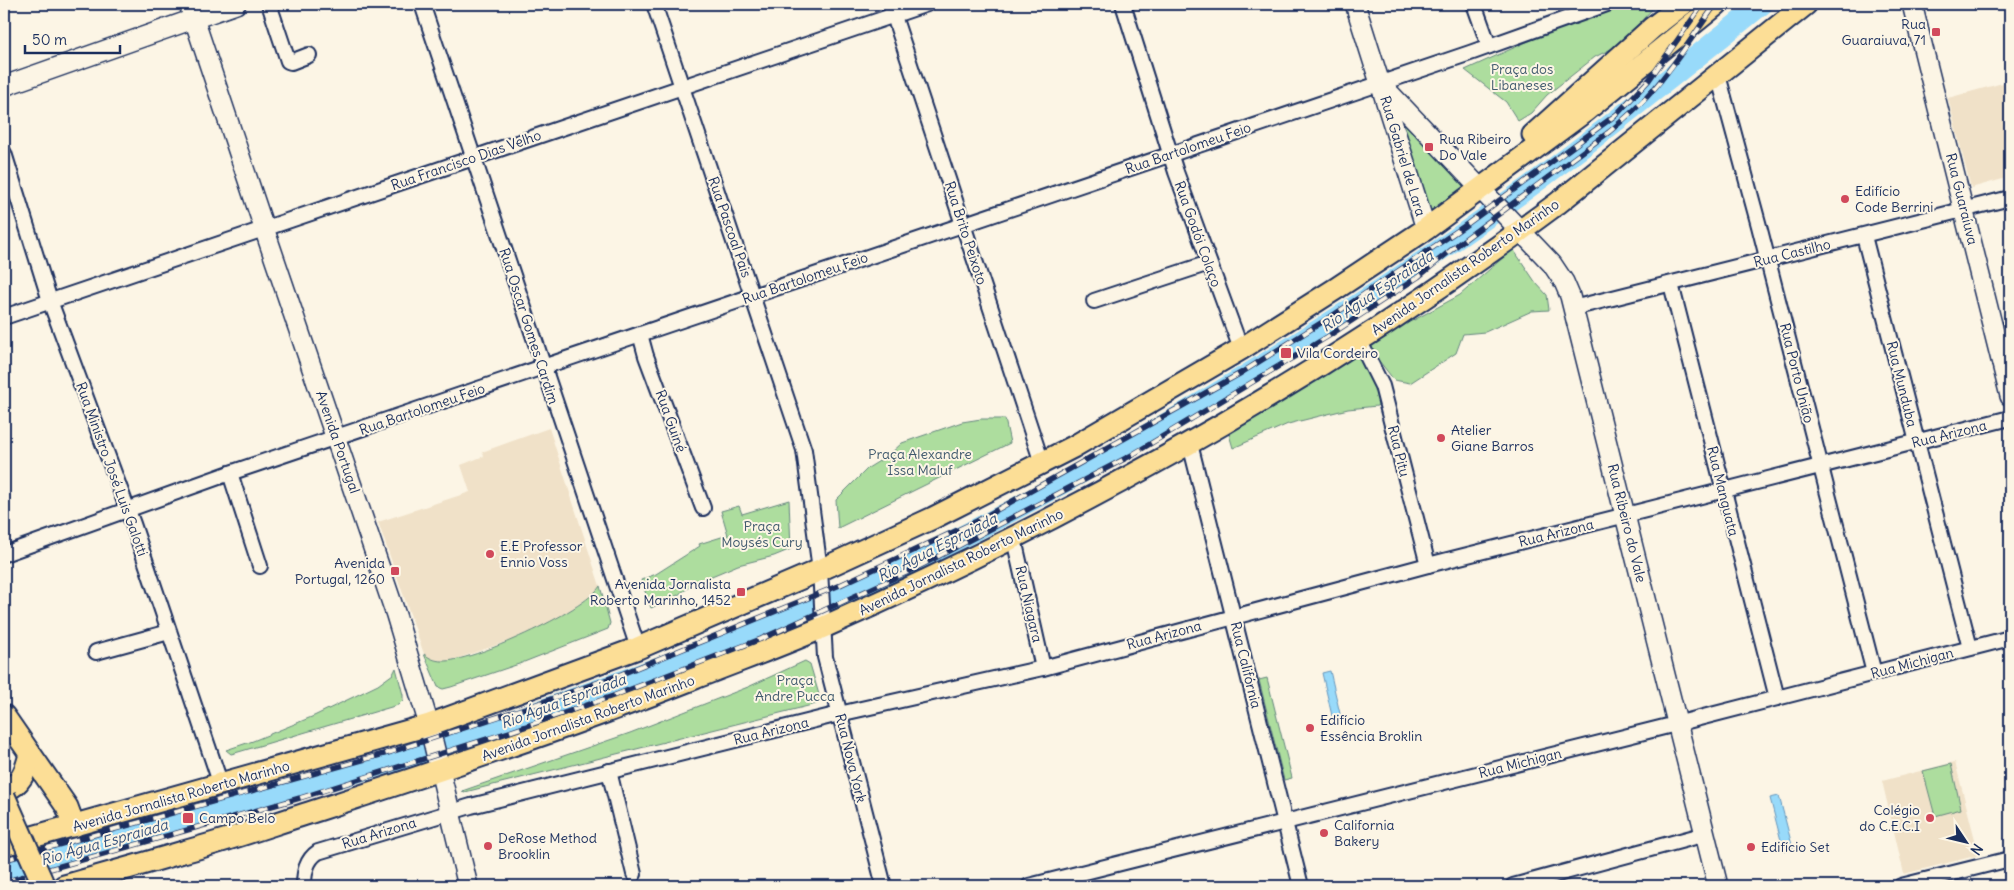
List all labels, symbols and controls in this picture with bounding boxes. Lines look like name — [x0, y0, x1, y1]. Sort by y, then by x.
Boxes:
place label: Rua Guaraiuva, 71 — [1842, 15, 1926, 49]
scale bar — [25, 22, 120, 54]
marker: Rua Guaraiuva, 71 — [1930, 26, 1942, 38]
text: 50 m — [32, 30, 67, 49]
park label: Praça dos Libaneses — [1491, 60, 1553, 94]
street label: Rua Gabriel de Lara — [1376, 94, 1430, 218]
street label: Rua Bartolomeu Feio — [1123, 118, 1253, 178]
street label: Rua Francisco Dias Velho — [389, 126, 544, 194]
place label: Rua Ribeiro Do Vale — [1439, 130, 1511, 164]
marker: Rua Ribeiro Do Vale — [1423, 141, 1435, 153]
street label: Rua Guaraíuva — [1942, 151, 1982, 247]
street label: Rua Pascoal Pais — [704, 174, 756, 280]
street label: Rua Godói Colaço — [1170, 178, 1226, 290]
street label: Rua Brito Peixoto — [941, 179, 991, 287]
place label: Edifício Code Berrini — [1855, 182, 1934, 216]
marker: Edifício Code Berrini — [1839, 193, 1851, 205]
street label: Avenida Jornalista Roberto Marinho — [1368, 195, 1563, 339]
street label: Rua Castilho — [1752, 235, 1832, 271]
water label: Rio Água Espraiada — [1317, 245, 1438, 336]
street label: Rua Oscar Gomes Cardim — [495, 246, 563, 406]
street label: Rua Bartolomeu Feio — [740, 248, 870, 308]
street label: Rua Porto União — [1776, 321, 1818, 425]
street label: Rua Munduba — [1883, 339, 1921, 429]
place label: Vila Cordeiro — [1297, 344, 1378, 362]
marker: Vila Cordeiro — [1279, 346, 1293, 360]
street label: Rua Ministro José Luis Galotti — [72, 379, 152, 559]
street label: Rua Bartolomeu Feio — [357, 379, 487, 439]
street label: Rua Guiné — [651, 387, 691, 455]
street label: Avenida Portugal — [312, 388, 364, 496]
street label: Rua Arizona — [1910, 416, 1988, 452]
place label: Atelier Giane Barros — [1451, 421, 1534, 455]
street label: Rua Pitu — [1384, 423, 1414, 479]
marker: Atelier Giane Barros — [1435, 432, 1447, 444]
street label: Rua Manguata — [1703, 444, 1743, 538]
park label: Praça Alexandre Issa Maluf — [868, 445, 972, 479]
street label: Rua Ribeiro do Vale — [1604, 462, 1650, 584]
street label: Avenida Jornalista Roberto Marinho — [856, 504, 1066, 619]
water label: Rio Água Espraiada — [874, 508, 1001, 585]
street label: Rua Arizona — [1517, 515, 1595, 551]
park label: Praça Moysés Cury — [721, 517, 803, 551]
place label: E.E Professor Ennio Voss — [500, 537, 583, 571]
marker: E.E Professor Ennio Voss — [484, 548, 496, 560]
place label: Avenida Portugal, 1260 — [295, 554, 385, 588]
street label: Rua Niagara — [1011, 564, 1047, 644]
marker: Avenida Portugal, 1260 — [389, 565, 401, 577]
place label: Avenida Jornalista Roberto Marinho, 1452 — [590, 575, 731, 609]
marker: Avenida Jornalista Roberto Marinho, 1452 — [735, 586, 747, 598]
street label: Rua Arizona — [1125, 616, 1203, 654]
street label: Rua Califórnia — [1227, 620, 1265, 710]
street label: Rua Michigan — [1869, 643, 1955, 683]
water label: Rio Água Espraiada — [498, 669, 629, 732]
street label: Avenida Jornalista Roberto Marinho — [479, 671, 697, 765]
park label: Praça Andre Pucca — [755, 671, 835, 705]
place label: Edifício Essência Broklin — [1320, 711, 1422, 745]
street label: Rua Nova York — [831, 712, 871, 804]
street label: Rua Arizona — [732, 713, 810, 749]
marker: Edifício Essência Broklin — [1304, 722, 1316, 734]
street label: Rua Michigan — [1477, 744, 1563, 782]
street label: Avenida Jornalista Roberto Marinho — [70, 756, 292, 836]
place label: Colégio do C.E.C.I — [1859, 801, 1920, 835]
place label: Campo Belo — [199, 809, 275, 827]
marker: Campo Belo — [181, 811, 195, 825]
marker: Colégio do C.E.C.I — [1924, 812, 1936, 824]
street label: Rua Arizona — [340, 813, 418, 853]
water label: Rio Água Espraiada — [38, 814, 171, 869]
place label: California Bakery — [1334, 816, 1395, 850]
north arrow — [1942, 818, 1992, 868]
marker: California Bakery — [1318, 827, 1330, 839]
place label: DeRose Method Brooklin — [498, 829, 597, 863]
place label: Edifício Set — [1761, 838, 1830, 856]
marker: DeRose Method Brooklin — [482, 840, 494, 852]
text: N — [1966, 840, 1987, 859]
marker: Edifício Set — [1745, 841, 1757, 853]

